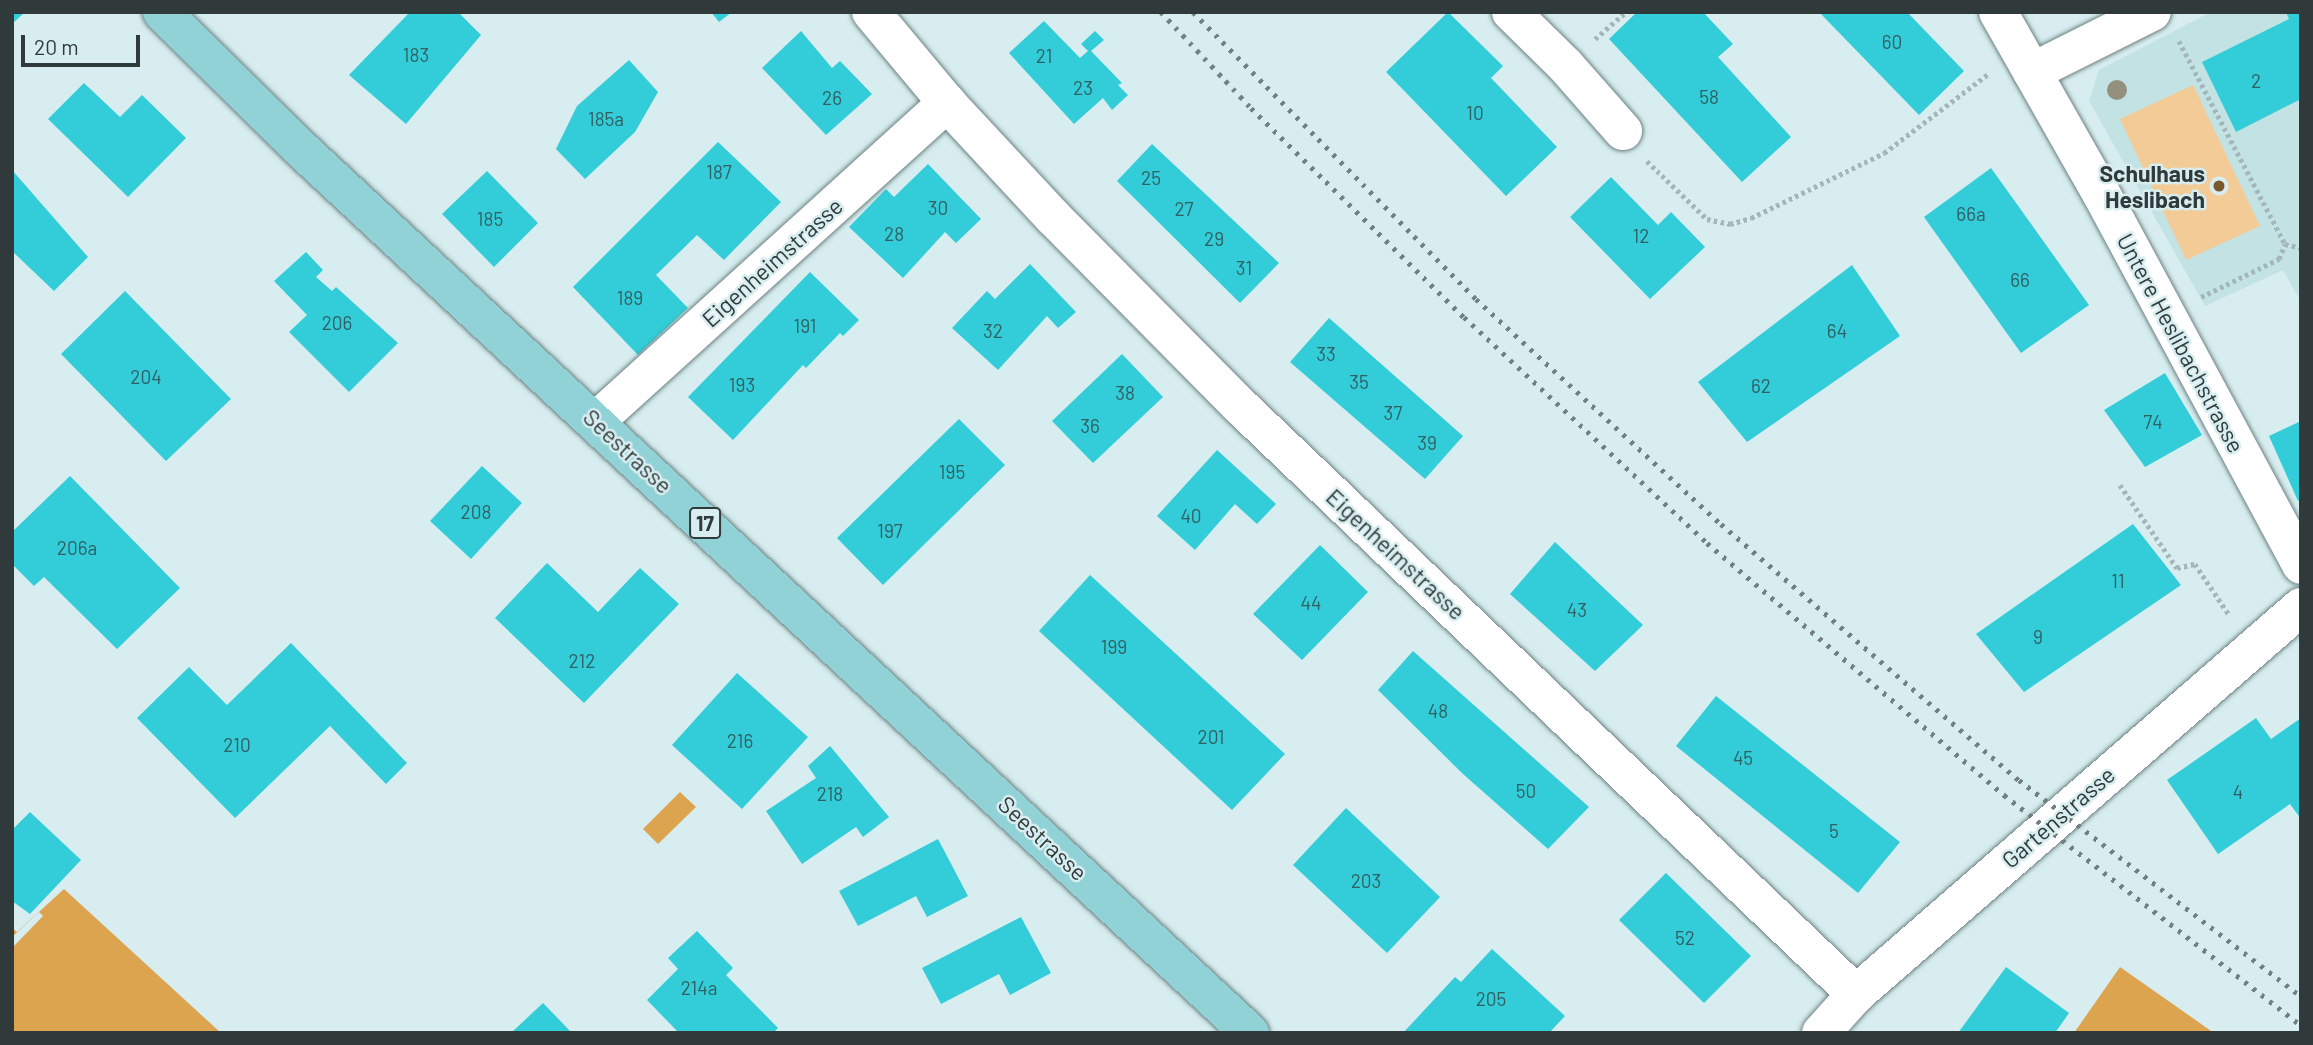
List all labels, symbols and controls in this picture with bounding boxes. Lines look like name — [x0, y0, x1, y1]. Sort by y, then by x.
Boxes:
scale bar — [24, 21, 144, 65]
house number: 60 — [1882, 31, 1902, 53]
text: 20 m — [34, 34, 79, 59]
house number: 183 — [403, 44, 429, 66]
house number: 21 — [1036, 45, 1052, 67]
house number: 2 — [2251, 70, 2261, 92]
house number: 23 — [1073, 77, 1093, 99]
house number: 58 — [1699, 86, 1719, 108]
house number: 26 — [822, 87, 842, 109]
house number: 10 — [1466, 102, 1484, 124]
house number: 185a — [588, 108, 624, 130]
place label: Schulhaus Heslibach — [2099, 159, 2205, 213]
house number: 187 — [706, 161, 732, 183]
house number: 25 — [1141, 167, 1161, 189]
marker: Schulhaus Heslibach — [2211, 178, 2227, 194]
street label: Eigenheimstrasse — [696, 192, 848, 332]
house number: 30 — [928, 197, 948, 219]
house number: 27 — [1174, 198, 1194, 220]
house number: 66a — [1956, 203, 1986, 225]
house number: 185 — [477, 208, 503, 230]
house number: 28 — [884, 223, 904, 245]
house number: 12 — [1633, 225, 1649, 247]
house number: 29 — [1204, 228, 1224, 250]
street label: Untere Heslibachstrasse — [2111, 229, 2251, 457]
house number: 31 — [1236, 257, 1252, 279]
house number: 66 — [2010, 269, 2030, 291]
house number: 189 — [617, 287, 643, 309]
house number: 206 — [322, 312, 352, 334]
house number: 191 — [794, 315, 816, 337]
house number: 32 — [983, 320, 1003, 342]
house number: 64 — [1827, 320, 1847, 342]
house number: 33 — [1316, 343, 1336, 365]
house number: 204 — [130, 366, 162, 388]
house number: 35 — [1349, 371, 1369, 393]
house number: 193 — [729, 374, 755, 396]
house number: 62 — [1751, 375, 1771, 397]
house number: 38 — [1115, 382, 1135, 404]
house number: 37 — [1384, 402, 1402, 424]
street label: Seestrasse — [578, 403, 678, 499]
house number: 74 — [2143, 411, 2163, 433]
house number: 36 — [1080, 415, 1100, 437]
house number: 39 — [1417, 432, 1437, 454]
house number: 195 — [939, 461, 965, 483]
street label: Eigenheimstrasse — [1321, 483, 1471, 625]
house number: 208 — [461, 501, 491, 523]
road number: 17 — [688, 505, 722, 540]
house number: 40 — [1180, 505, 1202, 527]
house number: 197 — [877, 520, 903, 542]
house number: 206a — [57, 537, 97, 559]
house number: 11 — [2111, 570, 2125, 592]
house number: 44 — [1301, 592, 1321, 614]
house number: 43 — [1567, 599, 1587, 621]
house number: 9 — [2033, 626, 2043, 648]
house number: 199 — [1101, 636, 1127, 658]
house number: 212 — [569, 650, 595, 672]
house number: 48 — [1428, 700, 1448, 722]
house number: 201 — [1197, 726, 1225, 748]
house number: 216 — [727, 730, 753, 752]
house number: 210 — [223, 734, 251, 756]
house number: 45 — [1733, 747, 1753, 769]
street label: Gartenstrasse — [1996, 760, 2120, 874]
house number: 50 — [1516, 780, 1536, 802]
house number: 4 — [2233, 781, 2243, 803]
house number: 218 — [817, 783, 843, 805]
street label: Seestrasse — [993, 790, 1093, 886]
house number: 5 — [1829, 820, 1839, 842]
house number: 203 — [1351, 870, 1381, 892]
house number: 52 — [1675, 927, 1695, 949]
house number: 214a — [681, 977, 717, 999]
house number: 205 — [1476, 988, 1506, 1010]

